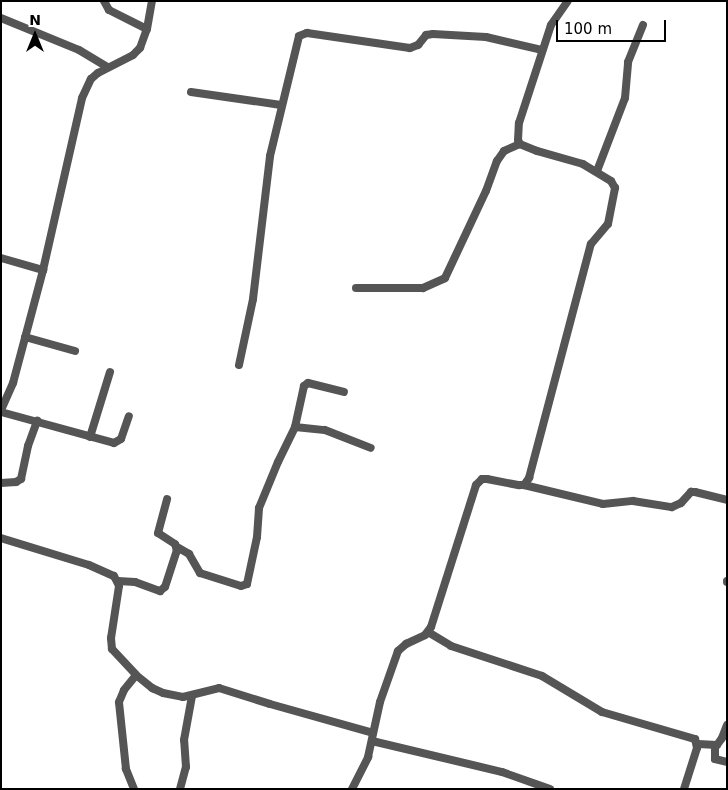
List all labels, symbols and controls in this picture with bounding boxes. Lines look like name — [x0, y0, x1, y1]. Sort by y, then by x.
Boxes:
north arrow — [10, 10, 60, 60]
scale bar — [558, 10, 668, 42]
text: N — [29, 12, 41, 28]
text: 100 m — [564, 20, 612, 38]

